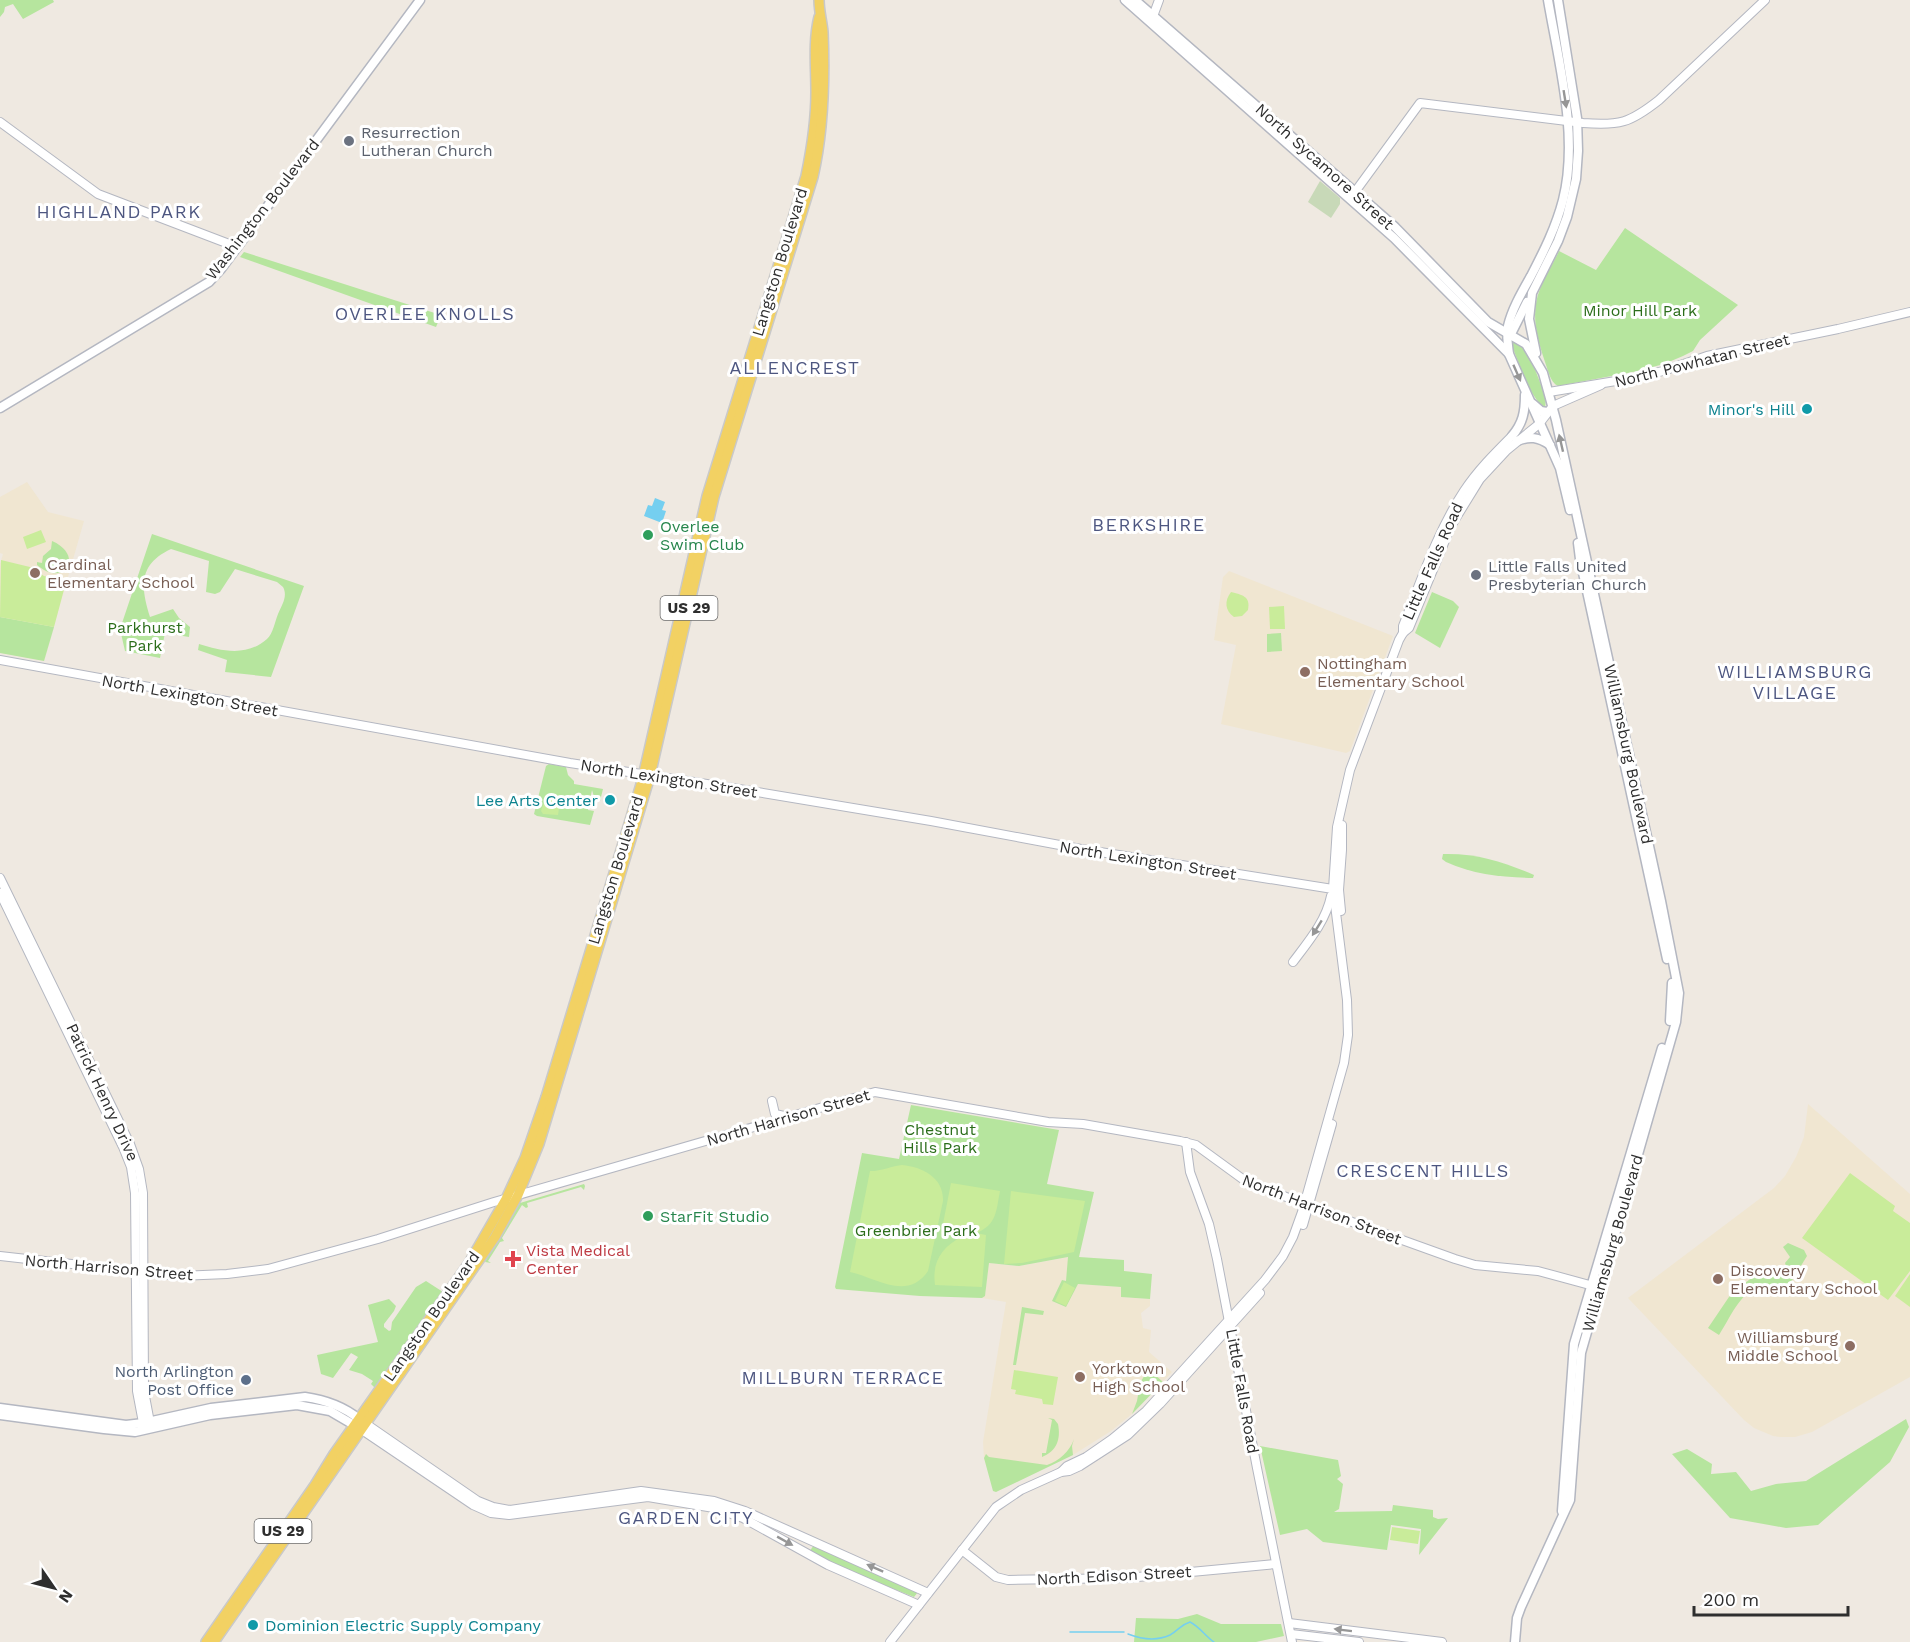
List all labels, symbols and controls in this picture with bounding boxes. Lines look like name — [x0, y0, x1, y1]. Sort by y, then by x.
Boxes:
one-way arrow — [1560, 90, 1569, 109]
street label: North Sycamore Street — [1252, 99, 1398, 234]
place label: Resurrection Lutheran Church — [361, 123, 493, 160]
marker: Resurrection Lutheran Church — [342, 134, 356, 148]
street label: Washington Boulevard — [201, 135, 323, 284]
street label: Langston Boulevard — [748, 186, 811, 339]
district label: HIGHLAND PARK — [36, 201, 202, 222]
park label: Minor Hill Park — [1583, 301, 1697, 320]
district label: OVERLEE KNOLLS — [335, 303, 515, 324]
street label: North Powhatan Street — [1613, 329, 1792, 391]
district label: ALLENCREST — [730, 357, 860, 378]
one-way arrow — [1513, 364, 1522, 381]
place label: Minor's Hill — [1708, 400, 1795, 419]
marker: Minor's Hill — [1800, 402, 1814, 416]
one-way arrow — [1556, 434, 1566, 452]
street label: Little Falls Road — [1398, 500, 1467, 623]
district label: BERKSHIRE — [1092, 514, 1206, 535]
place label: Overlee Swim Club — [660, 517, 744, 554]
marker: Overlee Swim Club — [641, 528, 655, 542]
place label: Cardinal Elementary School — [47, 555, 195, 592]
place label: Little Falls United Presbyterian Church — [1488, 557, 1647, 594]
marker: Cardinal Elementary School — [28, 566, 42, 580]
marker: Little Falls United Presbyterian Church — [1469, 568, 1483, 582]
road number: US 29 — [660, 596, 718, 620]
park label: Parkhurst Park — [107, 618, 183, 655]
place label: Nottingham Elementary School — [1317, 654, 1465, 691]
district label: WILLIAMSBURG VILLAGE — [1717, 661, 1873, 703]
street label: Williamsburg Boulevard — [1600, 662, 1657, 846]
marker: Nottingham Elementary School — [1298, 665, 1312, 679]
street label: North Lexington Street — [100, 671, 280, 720]
street label: North Lexington Street — [579, 755, 759, 802]
place label: Lee Arts Center — [476, 791, 598, 810]
marker: Lee Arts Center — [603, 793, 617, 807]
street label: Langston Boulevard — [584, 794, 647, 947]
street label: North Lexington Street — [1058, 837, 1238, 884]
one-way arrow — [1312, 920, 1323, 936]
street label: Patrick Henry Drive — [62, 1020, 143, 1164]
street label: North Harrison Street — [704, 1085, 872, 1150]
park label: Chestnut Hills Park — [903, 1120, 977, 1157]
street label: Williamsburg Boulevard — [1578, 1152, 1647, 1334]
district label: CRESCENT HILLS — [1336, 1160, 1510, 1181]
street label: North Harrison Street — [1240, 1170, 1404, 1249]
place label: StarFit Studio — [660, 1207, 769, 1226]
marker: StarFit Studio — [641, 1209, 655, 1223]
park label: Greenbrier Park — [855, 1221, 977, 1240]
place label: Vista Medical Center — [526, 1241, 630, 1278]
street label: Langston Boulevard — [379, 1248, 483, 1385]
marker: Vista Medical Center — [504, 1250, 522, 1268]
street label: North Harrison Street — [24, 1251, 194, 1284]
place label: Discovery Elementary School — [1730, 1261, 1878, 1298]
marker: Discovery Elementary School — [1711, 1272, 1725, 1286]
street label: Little Falls Road — [1222, 1327, 1263, 1455]
place label: Williamsburg Middle School — [1727, 1328, 1838, 1365]
marker: Williamsburg Middle School — [1843, 1339, 1857, 1353]
place label: Yorktown High School — [1092, 1359, 1185, 1396]
place label: North Arlington Post Office — [114, 1362, 234, 1399]
district label: MILLBURN TERRACE — [741, 1367, 945, 1388]
marker: Yorktown High School — [1073, 1370, 1087, 1384]
marker: North Arlington Post Office — [239, 1373, 253, 1387]
district label: GARDEN CITY — [618, 1507, 754, 1528]
road number: US 29 — [254, 1519, 312, 1543]
one-way arrow — [776, 1536, 793, 1546]
north arrow — [24, 1558, 84, 1618]
street label: North Edison Street — [1036, 1562, 1192, 1589]
one-way arrow — [866, 1563, 884, 1573]
scale bar — [1694, 1579, 1848, 1617]
text: N — [55, 1586, 77, 1607]
text: 200 m — [1703, 1589, 1759, 1610]
place label: Dominion Electric Supply Company — [265, 1616, 541, 1635]
marker: Dominion Electric Supply Company — [246, 1618, 260, 1632]
one-way arrow — [1333, 1625, 1352, 1635]

